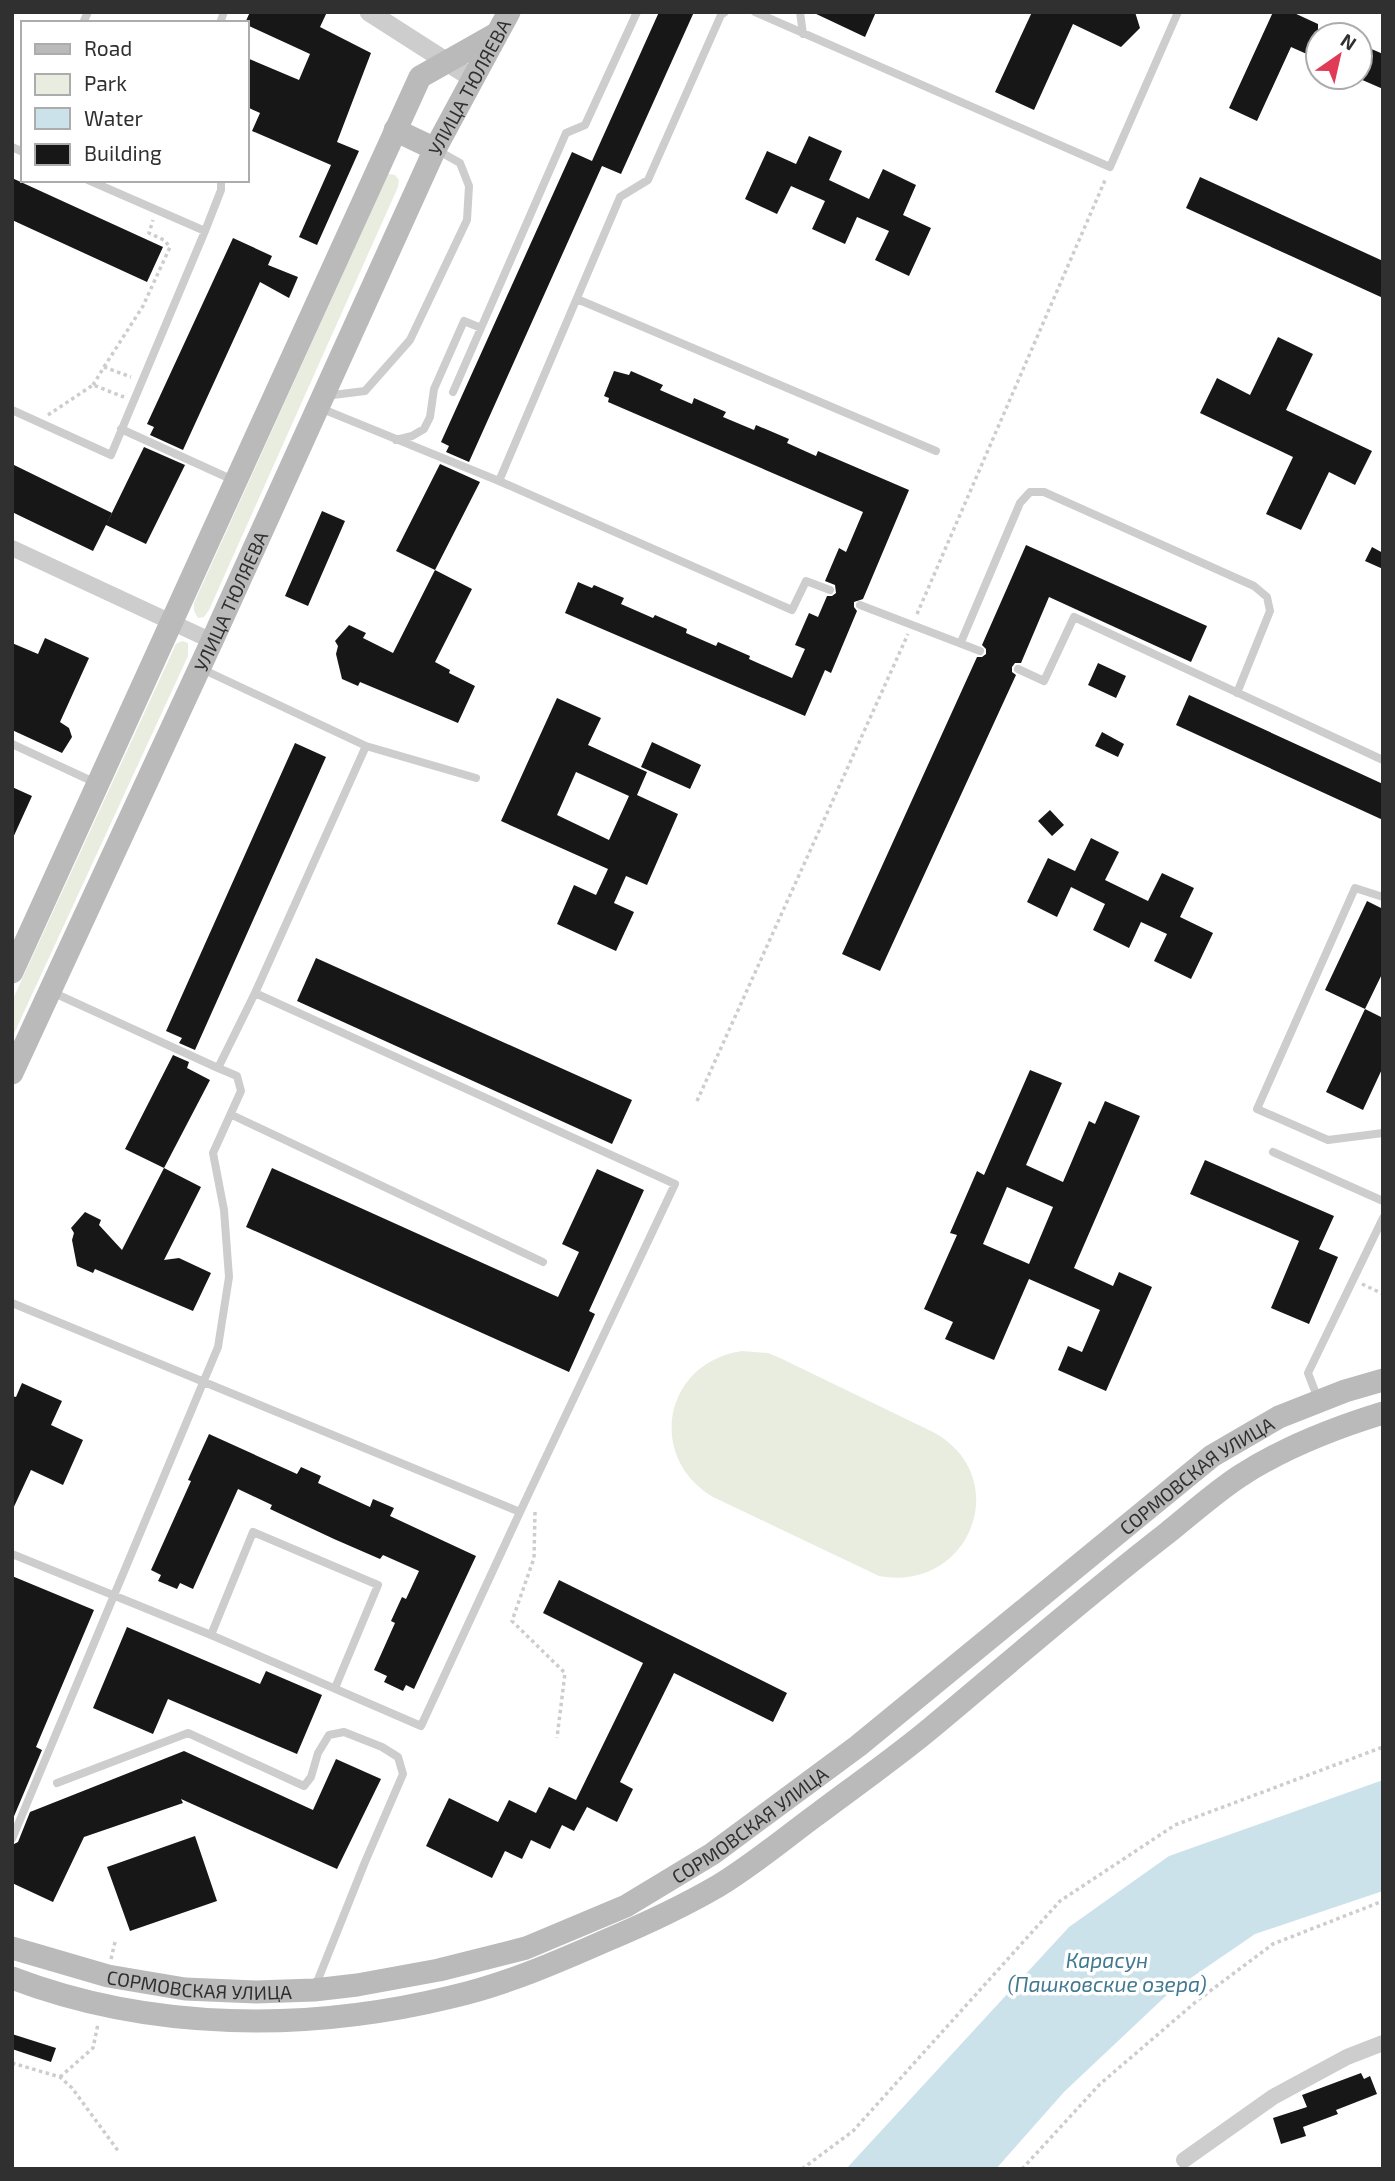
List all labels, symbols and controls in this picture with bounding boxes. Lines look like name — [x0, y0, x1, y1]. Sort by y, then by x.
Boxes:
street label: УЛИЦА ТЮЛЯЕВА — [423, 15, 515, 159]
legend — [21, 21, 248, 182]
north arrow — [1304, 21, 1374, 91]
text: N — [1337, 28, 1361, 55]
text: Road — [84, 35, 132, 60]
text: Park — [84, 70, 127, 95]
text: Water — [84, 105, 143, 130]
text: Building — [84, 140, 162, 165]
street label: УЛИЦА ТЮЛЯЕВА — [188, 527, 272, 675]
street label: СОРМОВСКАЯ УЛИЦА — [1114, 1411, 1278, 1539]
street label: СОРМОВСКАЯ УЛИЦА — [667, 1761, 832, 1887]
water label: Карасун (Пашковские озера) — [1007, 1947, 1207, 1996]
street label: СОРМОВСКАЯ УЛИЦА — [105, 1964, 292, 2004]

